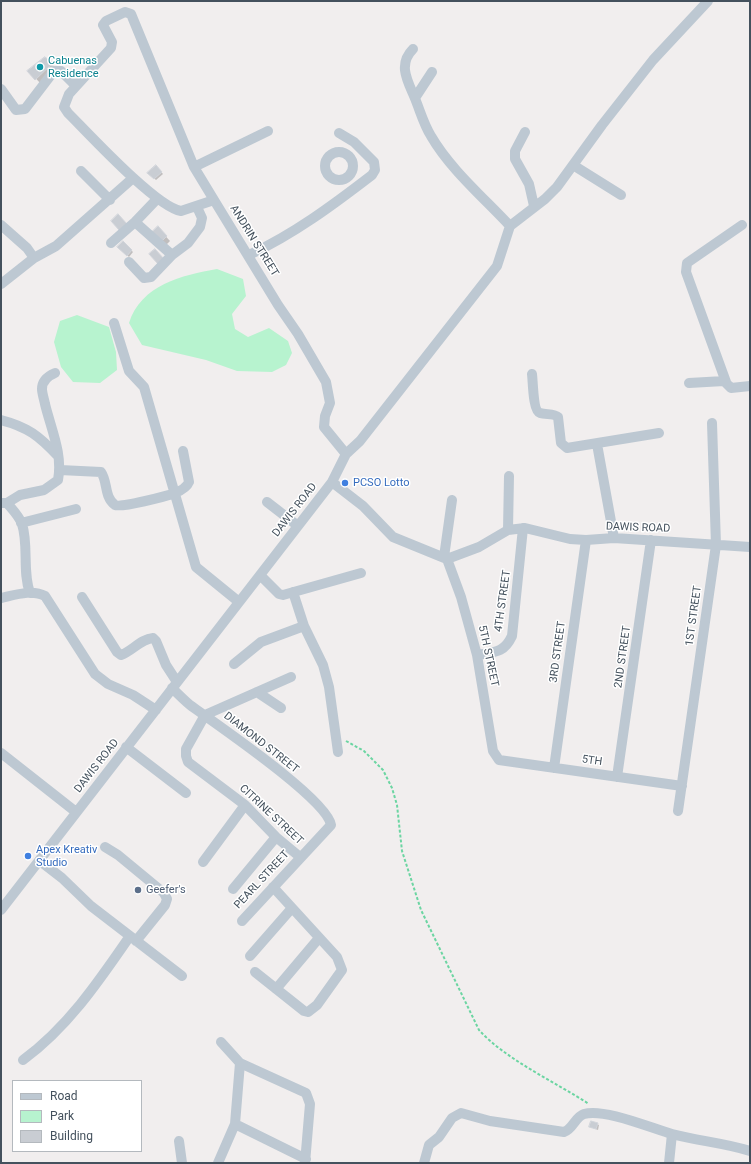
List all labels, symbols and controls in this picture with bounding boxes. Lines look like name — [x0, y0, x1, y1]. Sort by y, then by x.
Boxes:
place label: Cabuenas Residence — [48, 54, 99, 80]
marker: Cabuenas Residence — [35, 62, 45, 72]
street label: ANDRIN STREET — [227, 203, 281, 279]
place label: PCSO Lotto — [353, 476, 409, 490]
marker: PCSO Lotto — [340, 478, 350, 488]
street label: DAWIS ROAD — [270, 481, 320, 539]
street label: DAWIS ROAD — [606, 520, 670, 536]
street label: 4TH STREET — [492, 569, 514, 633]
street label: 1ST STREET — [683, 585, 705, 647]
street label: 3RD STREET — [547, 620, 569, 684]
street label: 5TH STREET — [475, 624, 501, 688]
street label: 2ND STREET — [612, 625, 634, 689]
street label: DIAMOND STREET — [221, 710, 301, 776]
street label: DAWIS ROAD — [72, 737, 122, 795]
street label: 5TH — [581, 753, 603, 769]
street label: CITRINE STREET — [236, 782, 306, 848]
place label: Apex Kreativ Studio — [36, 843, 97, 869]
street label: PEARL STREET — [232, 848, 292, 912]
marker: Apex Kreativ Studio — [23, 851, 33, 861]
place label: Geefer's — [146, 883, 186, 897]
marker: Geefer's — [133, 885, 143, 895]
legend — [12, 1080, 142, 1152]
text: Road — [50, 1089, 78, 1103]
text: Park — [50, 1109, 74, 1123]
text: Building — [50, 1129, 93, 1143]

